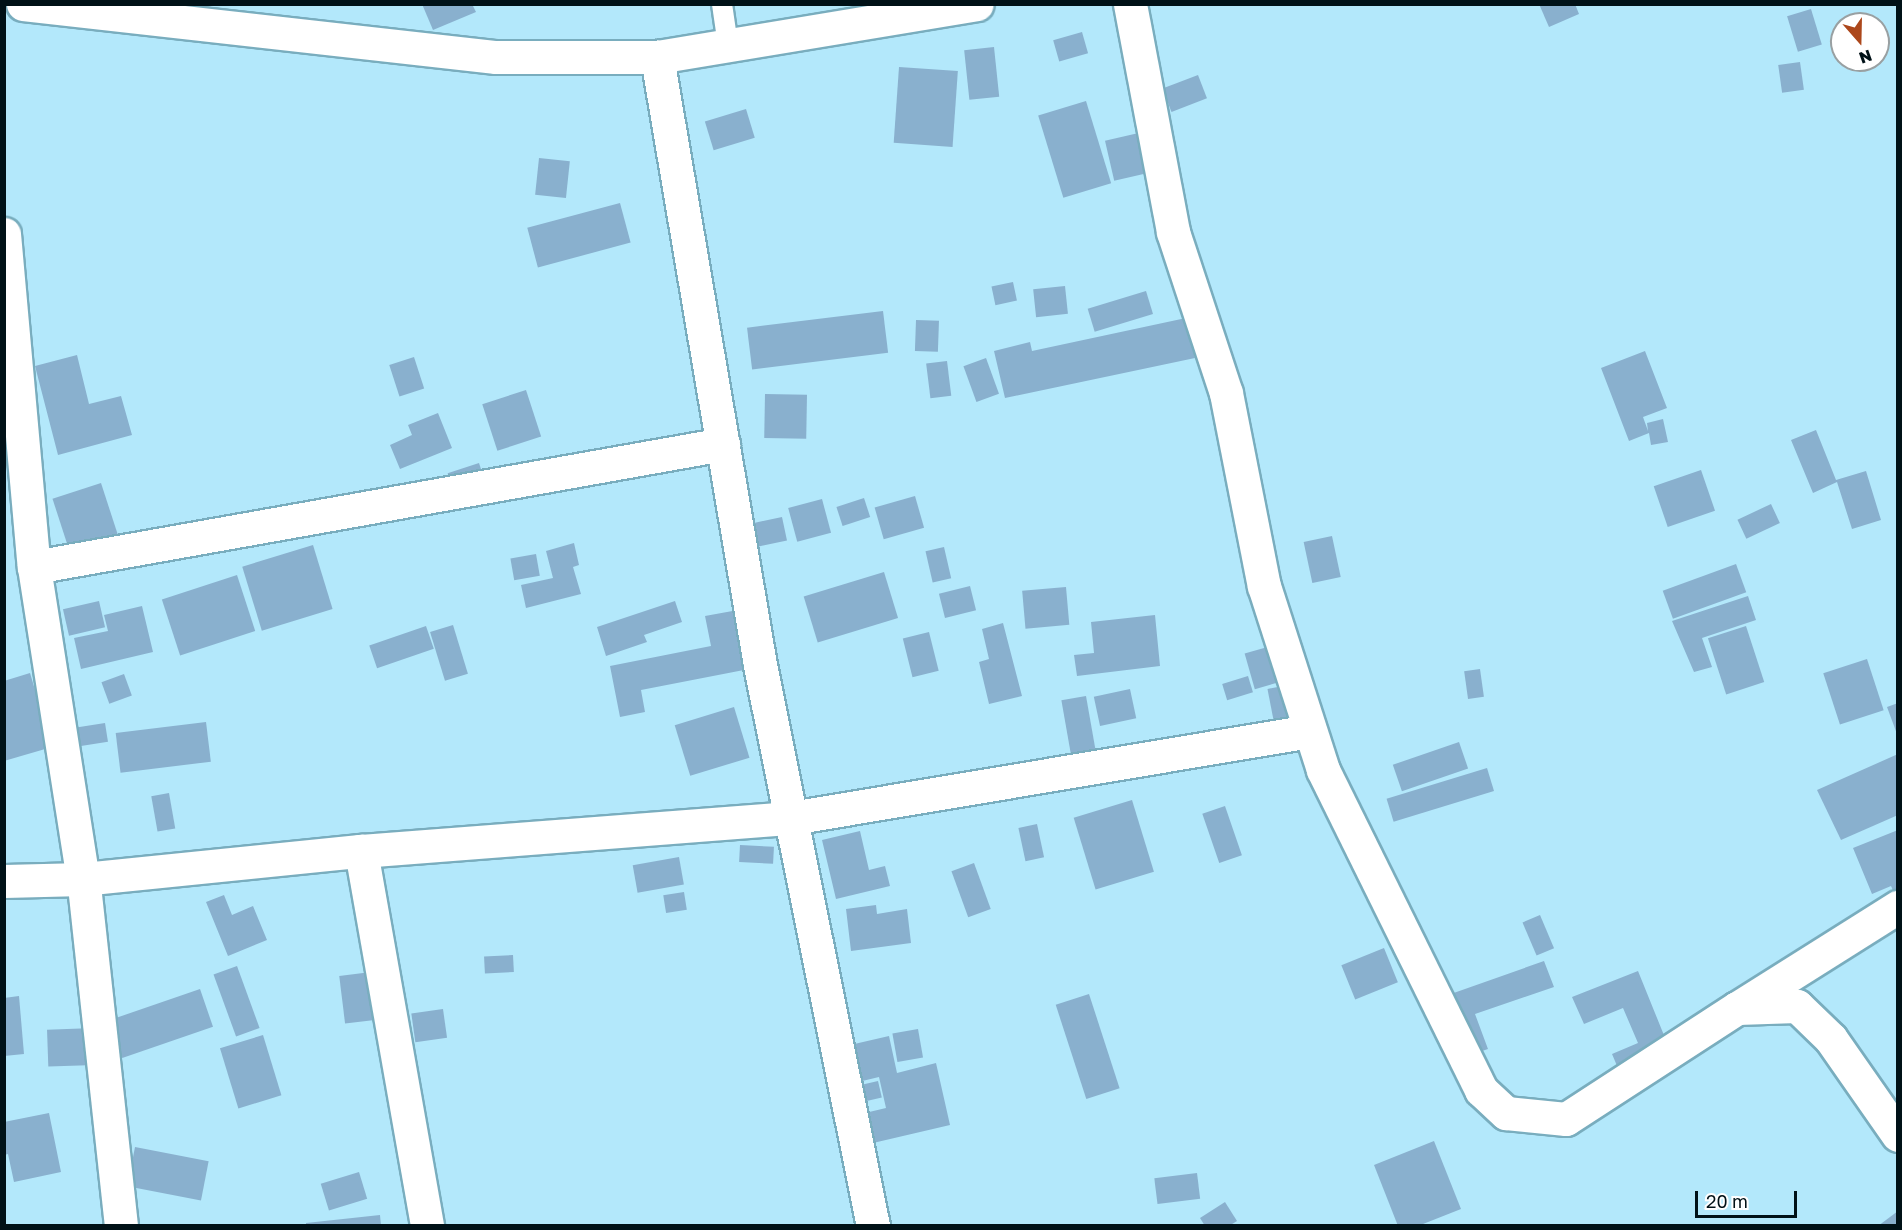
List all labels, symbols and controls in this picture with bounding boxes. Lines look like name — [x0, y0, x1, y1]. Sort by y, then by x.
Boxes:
north arrow — [1830, 12, 1890, 72]
text: N — [1856, 46, 1875, 69]
scale bar — [1698, 1179, 1800, 1217]
text: 20 m — [1706, 1190, 1748, 1212]

